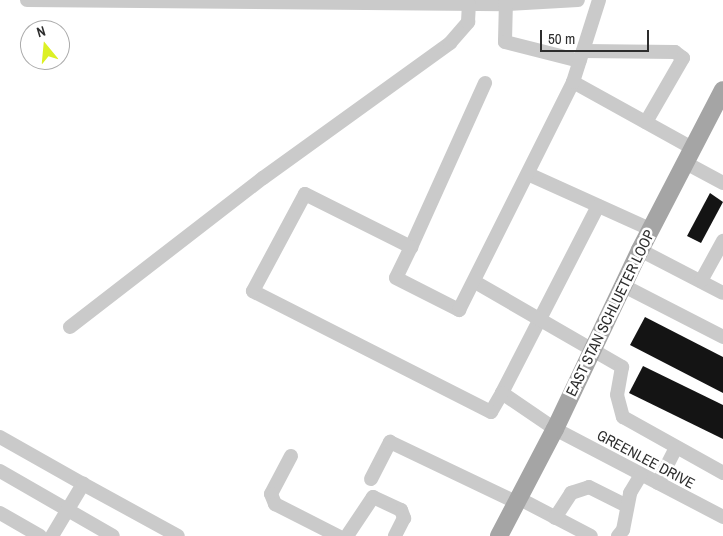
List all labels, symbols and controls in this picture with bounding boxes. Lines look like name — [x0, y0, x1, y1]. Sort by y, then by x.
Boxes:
north arrow — [20, 20, 70, 70]
scale bar — [543, 20, 652, 52]
text: N — [34, 22, 47, 41]
text: 50 m — [548, 28, 575, 49]
street label: EAST STAN SCHLUETER LOOP — [562, 227, 658, 399]
street label: GREENLEE DRIVE — [594, 426, 698, 492]

